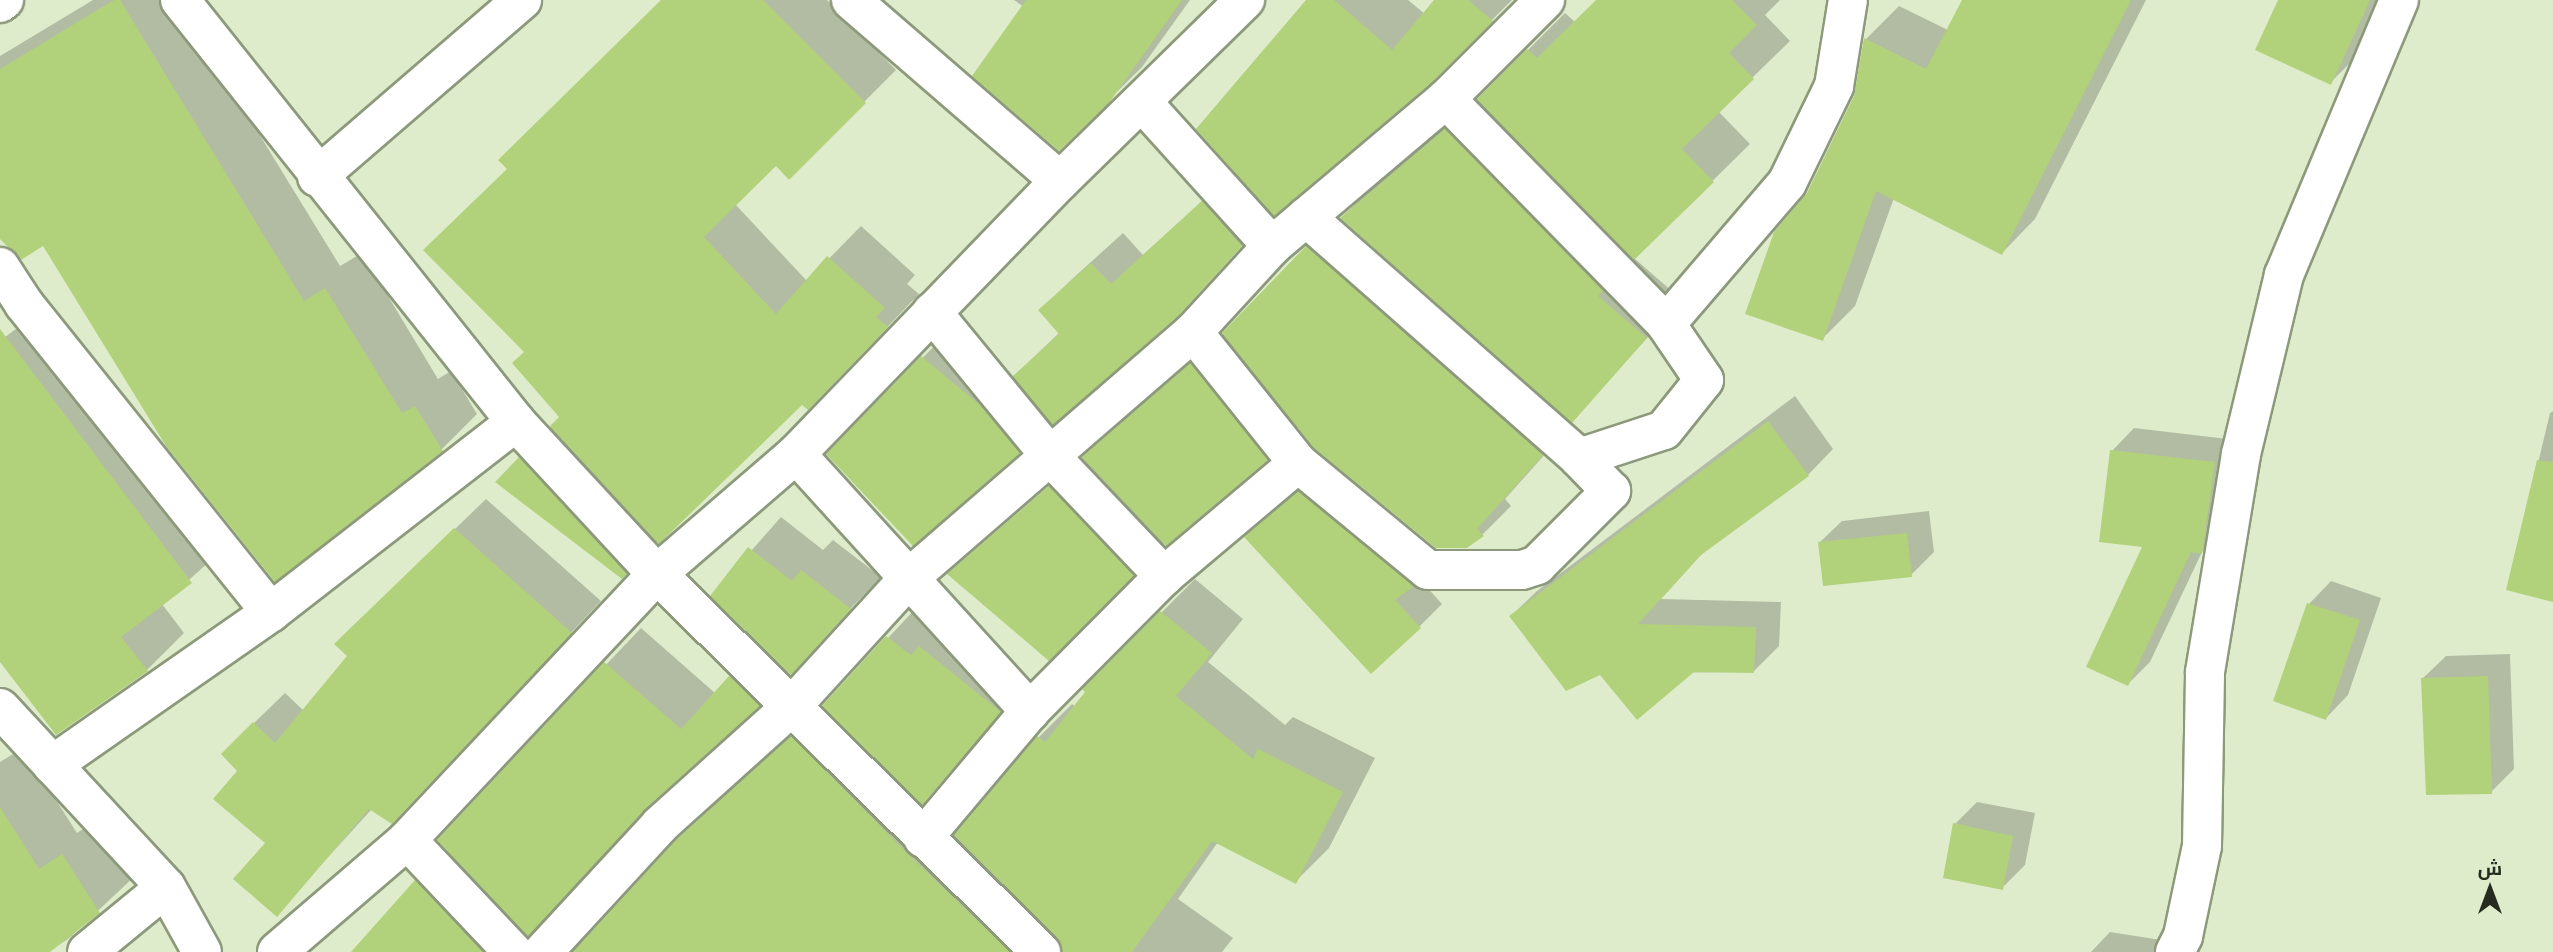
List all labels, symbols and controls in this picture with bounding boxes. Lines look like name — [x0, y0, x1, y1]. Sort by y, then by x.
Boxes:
north arrow — [2455, 854, 2525, 924]
text: ش — [2478, 857, 2502, 879]

